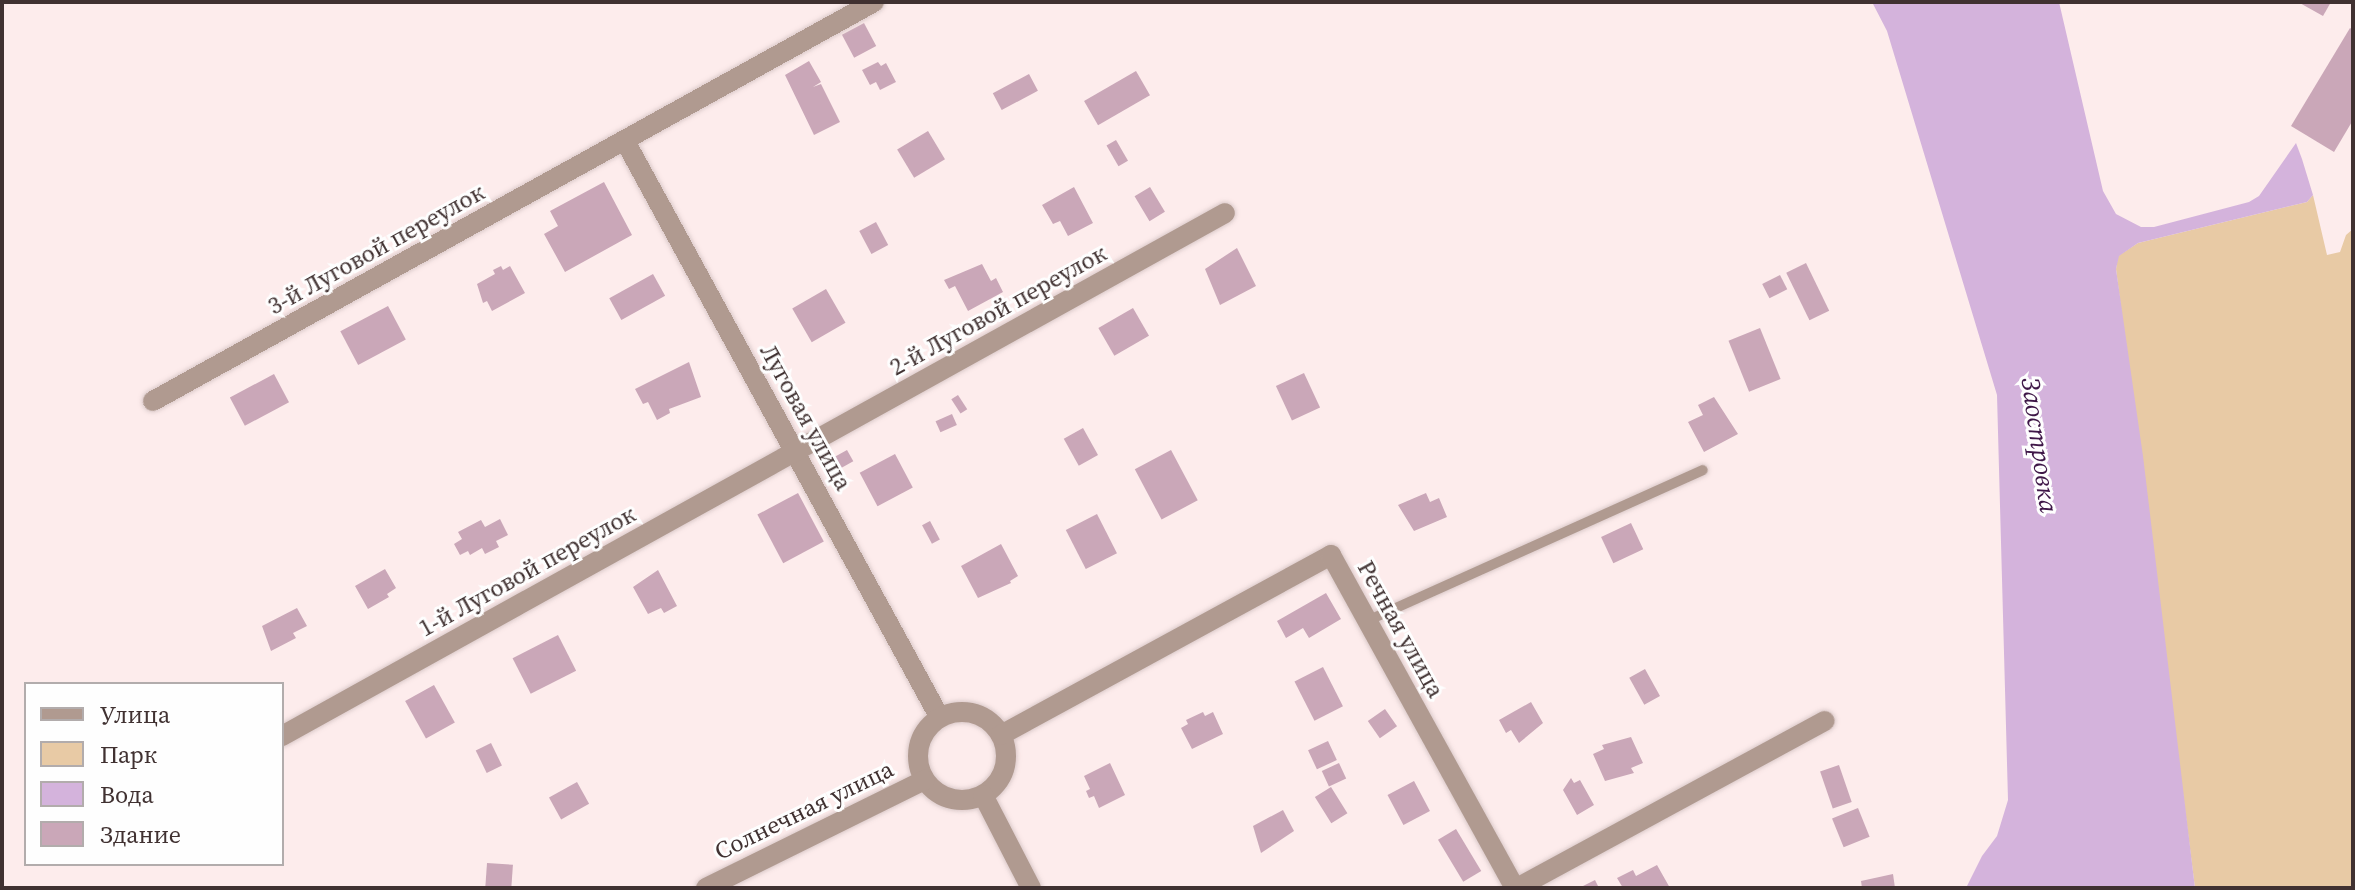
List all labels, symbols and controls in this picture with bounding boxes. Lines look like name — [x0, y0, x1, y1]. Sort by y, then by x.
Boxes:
street label: 3-й Луговой переулок — [263, 177, 489, 321]
street label: 2-й Луговой переулок — [885, 238, 1111, 382]
street label: Луговая улица — [754, 339, 858, 495]
water label: Заостровка — [2014, 375, 2064, 515]
street label: 1-й Луговой переулок — [414, 499, 640, 643]
street label: Речная улица — [1351, 555, 1451, 703]
legend — [24, 682, 284, 866]
text: Улица — [100, 698, 170, 731]
text: Парк — [100, 738, 157, 771]
street label: Солнечная улица — [710, 754, 898, 866]
text: Вода — [100, 778, 154, 811]
text: Здание — [100, 818, 181, 851]

